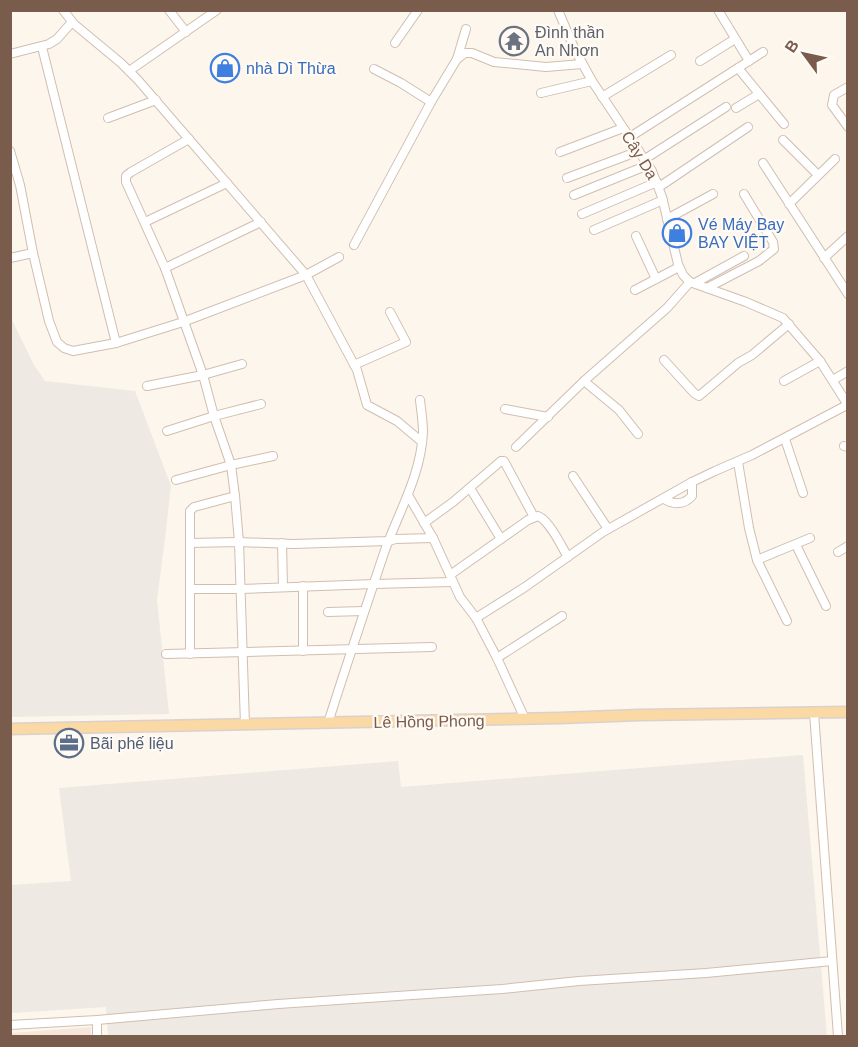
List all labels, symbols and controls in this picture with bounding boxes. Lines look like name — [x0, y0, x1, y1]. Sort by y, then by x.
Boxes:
place label: Đình thần An Nhơn — [535, 24, 604, 59]
north arrow — [774, 24, 834, 84]
temple icon: Đình thần An Nhơn — [498, 25, 530, 57]
text: B — [782, 37, 802, 56]
shop icon: nhà Dì Thừa — [209, 52, 241, 84]
place label: nhà Dì Thừa — [246, 60, 336, 77]
street label: Cây Da — [618, 128, 661, 182]
place label: Vé Máy Bay BAY VIỆT — [698, 216, 784, 251]
shop icon: Vé Máy Bay BAY VIỆT — [661, 217, 693, 249]
street label: Lê Hồng Phong — [373, 712, 485, 731]
office icon: Bãi phế liệu — [53, 727, 85, 759]
place label: Bãi phế liệu — [90, 735, 174, 752]

